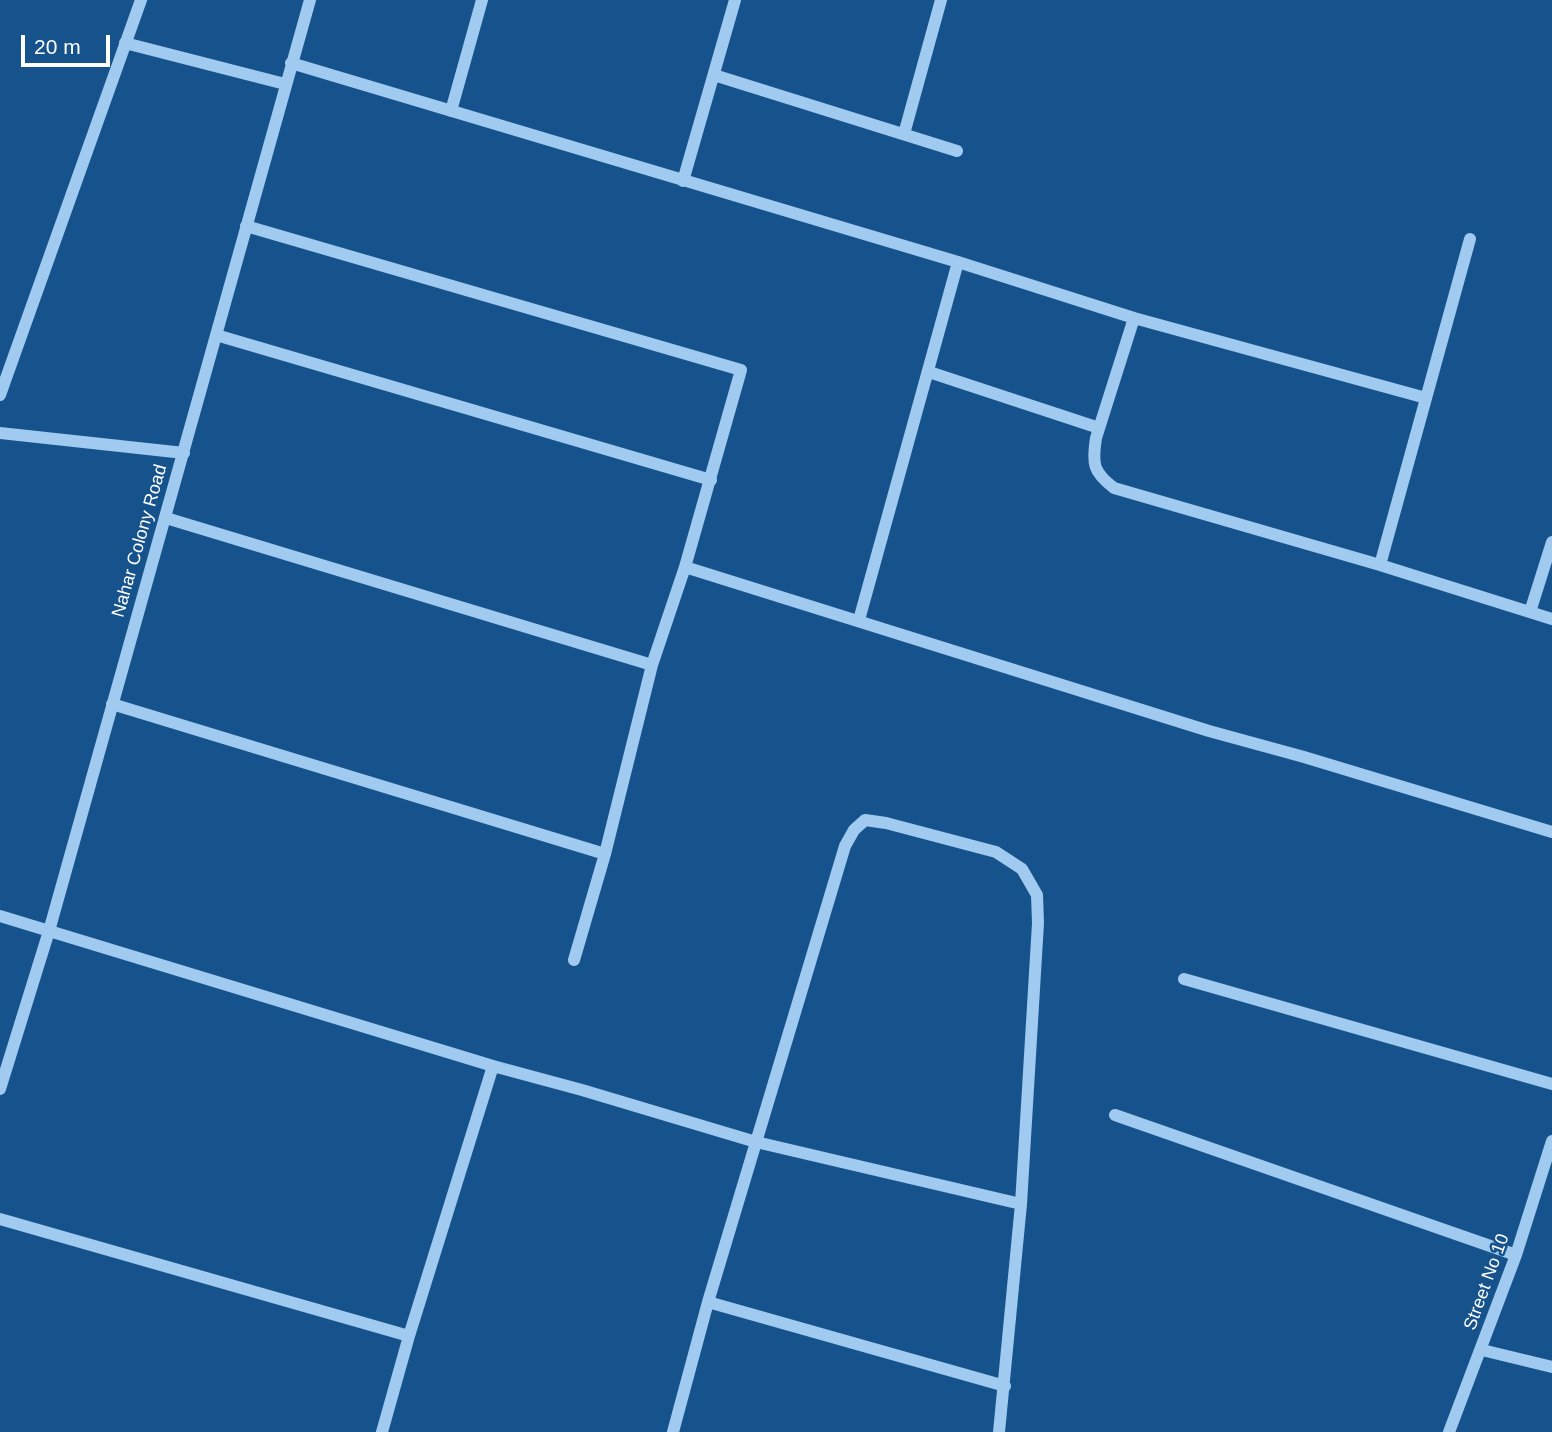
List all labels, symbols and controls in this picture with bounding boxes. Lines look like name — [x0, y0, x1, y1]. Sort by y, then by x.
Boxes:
scale bar — [24, 21, 114, 65]
text: 20 m — [34, 35, 81, 58]
street label: Nahar Colony Road — [108, 462, 172, 620]
street label: Street No 10 — [1460, 1231, 1514, 1333]

